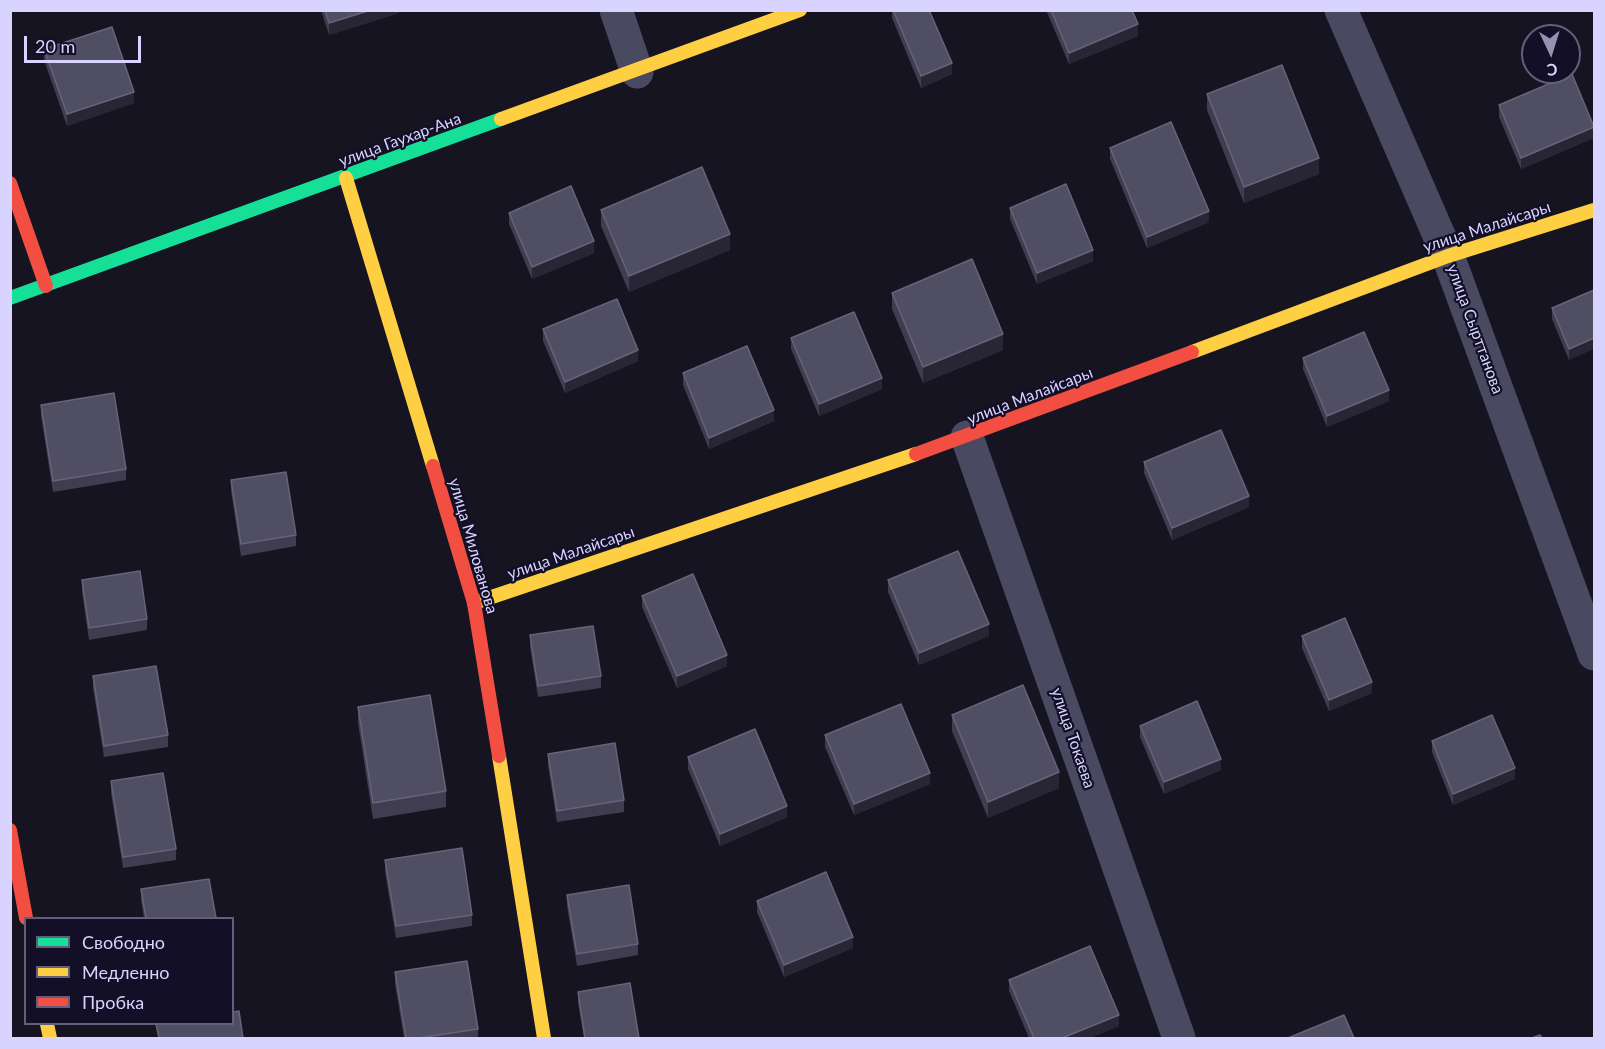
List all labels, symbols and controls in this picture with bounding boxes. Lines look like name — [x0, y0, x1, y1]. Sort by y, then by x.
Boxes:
scale bar — [27, 24, 144, 62]
north arrow — [1521, 24, 1581, 84]
text: 20 m — [35, 35, 75, 57]
text: С — [1546, 61, 1558, 80]
street label: улица Гаухар-Ана — [336, 109, 464, 171]
street label: улица Малайсары — [1421, 197, 1553, 257]
street label: улица Сырттанова — [1443, 261, 1507, 397]
street label: улица Малайсары — [964, 363, 1096, 429]
street label: улица Милованова — [444, 476, 502, 616]
street label: улица Малайсары — [505, 522, 637, 584]
street label: улица Токаева — [1047, 685, 1099, 791]
legend — [24, 917, 234, 1025]
text: Свободно — [82, 931, 165, 953]
text: Медленно — [82, 961, 170, 983]
text: Пробка — [82, 991, 144, 1013]

